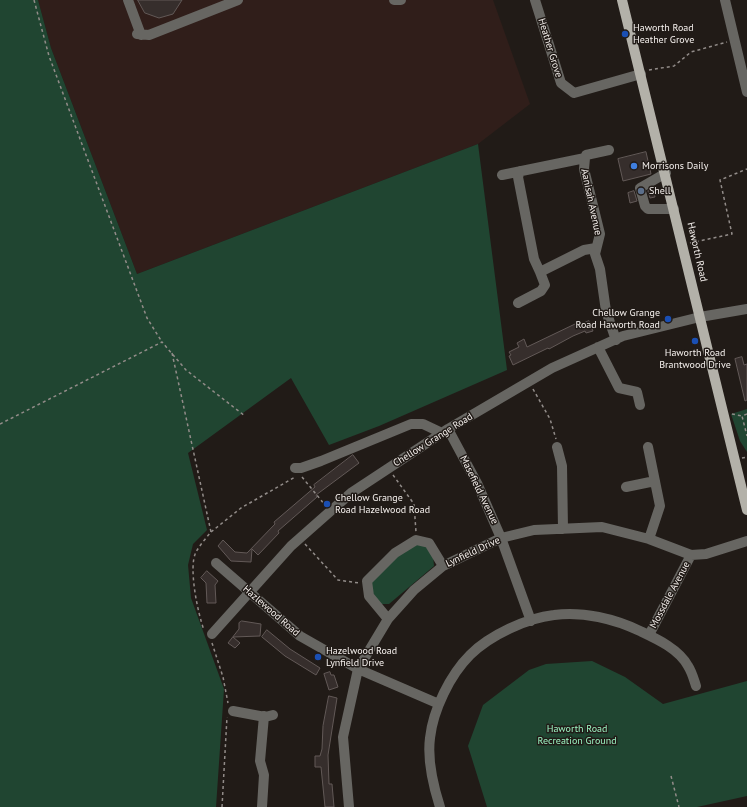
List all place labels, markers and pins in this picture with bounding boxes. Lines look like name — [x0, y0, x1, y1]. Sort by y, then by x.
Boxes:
place label: Haworth Road Heather Grove — [633, 22, 694, 46]
marker: Haworth Road Heather Grove — [620, 29, 630, 39]
place label: Morrisons Daily — [642, 160, 708, 172]
marker: Morrisons Daily — [629, 161, 639, 171]
place label: Shell — [649, 185, 671, 197]
marker: Shell — [636, 186, 646, 196]
place label: Chellow Grange Road Haworth Road — [575, 307, 660, 330]
marker: Chellow Grange Road Haworth Road — [663, 314, 673, 324]
marker: Haworth Road Brantwood Drive — [690, 336, 700, 346]
place label: Haworth Road Brantwood Drive — [659, 347, 731, 370]
place label: Chellow Grange Road Hazelwood Road — [335, 492, 430, 516]
marker: Chellow Grange Road Hazelwood Road — [322, 499, 332, 509]
place label: Hazelwood Road Lynfield Drive — [326, 645, 397, 668]
marker: Hazelwood Road Lynfield Drive — [313, 652, 323, 662]

